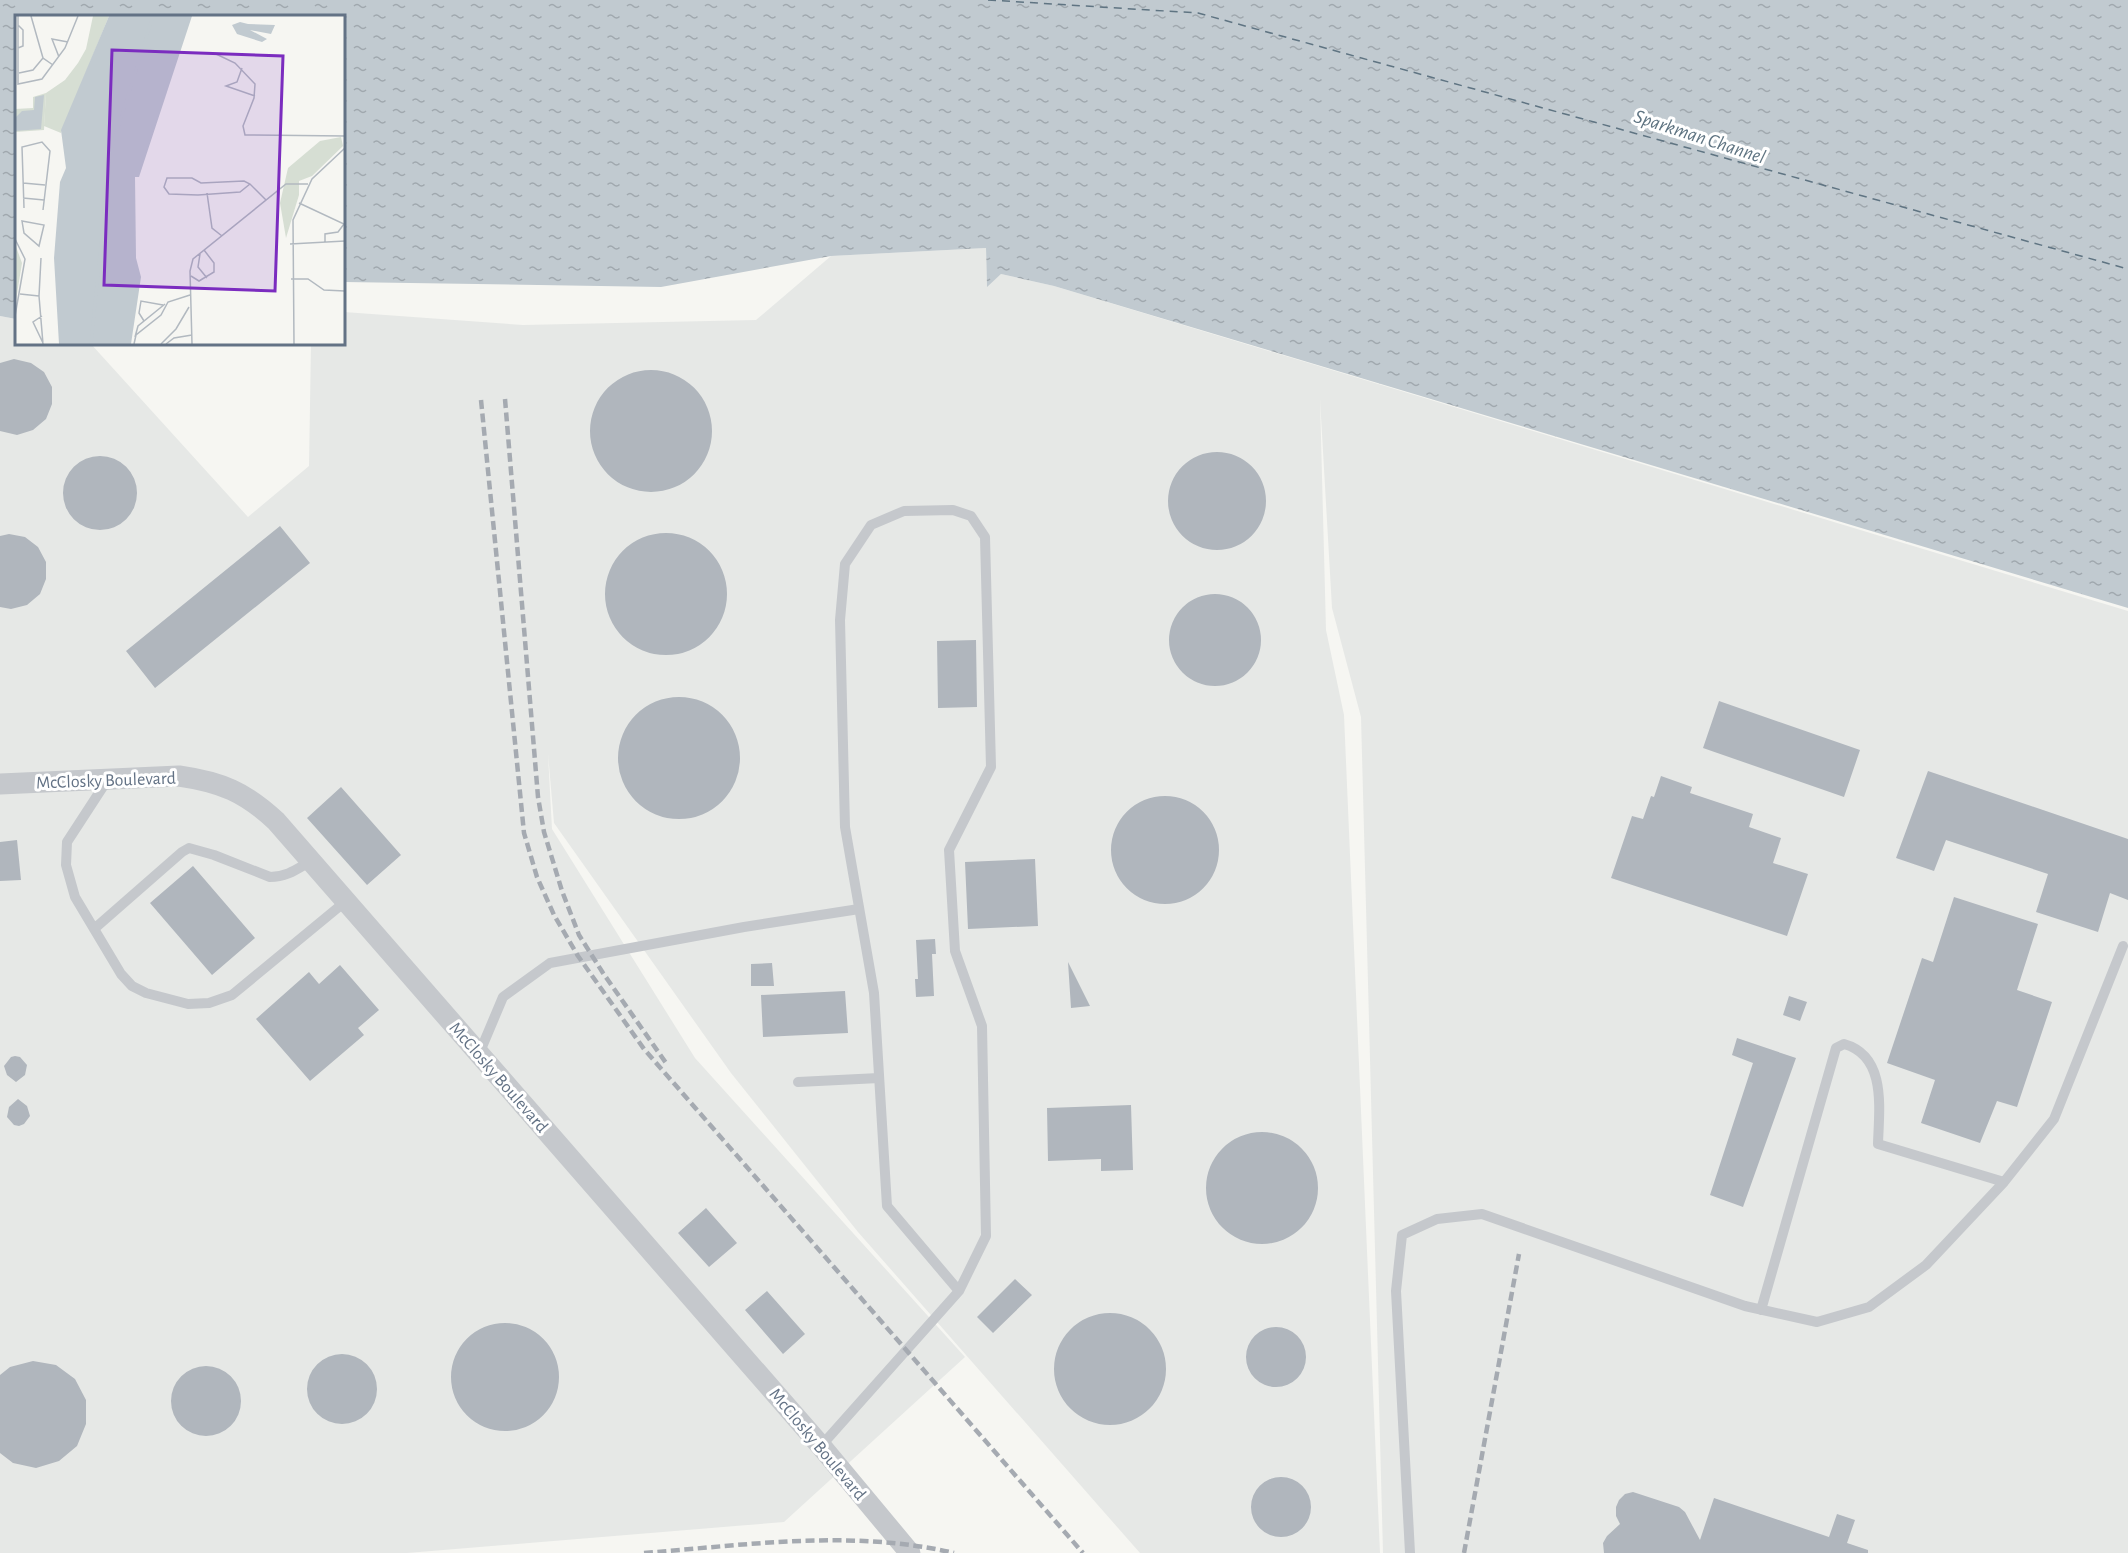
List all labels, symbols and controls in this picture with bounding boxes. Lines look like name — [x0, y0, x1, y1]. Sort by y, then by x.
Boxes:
inset map — [15, 15, 345, 345]
water label: Sparkman Channel — [1631, 106, 1768, 168]
street label: McClosky Boulevard — [36, 770, 176, 792]
street label: McClosky Boulevard — [446, 1019, 551, 1136]
street label: McClosky Boulevard — [765, 1385, 869, 1504]

